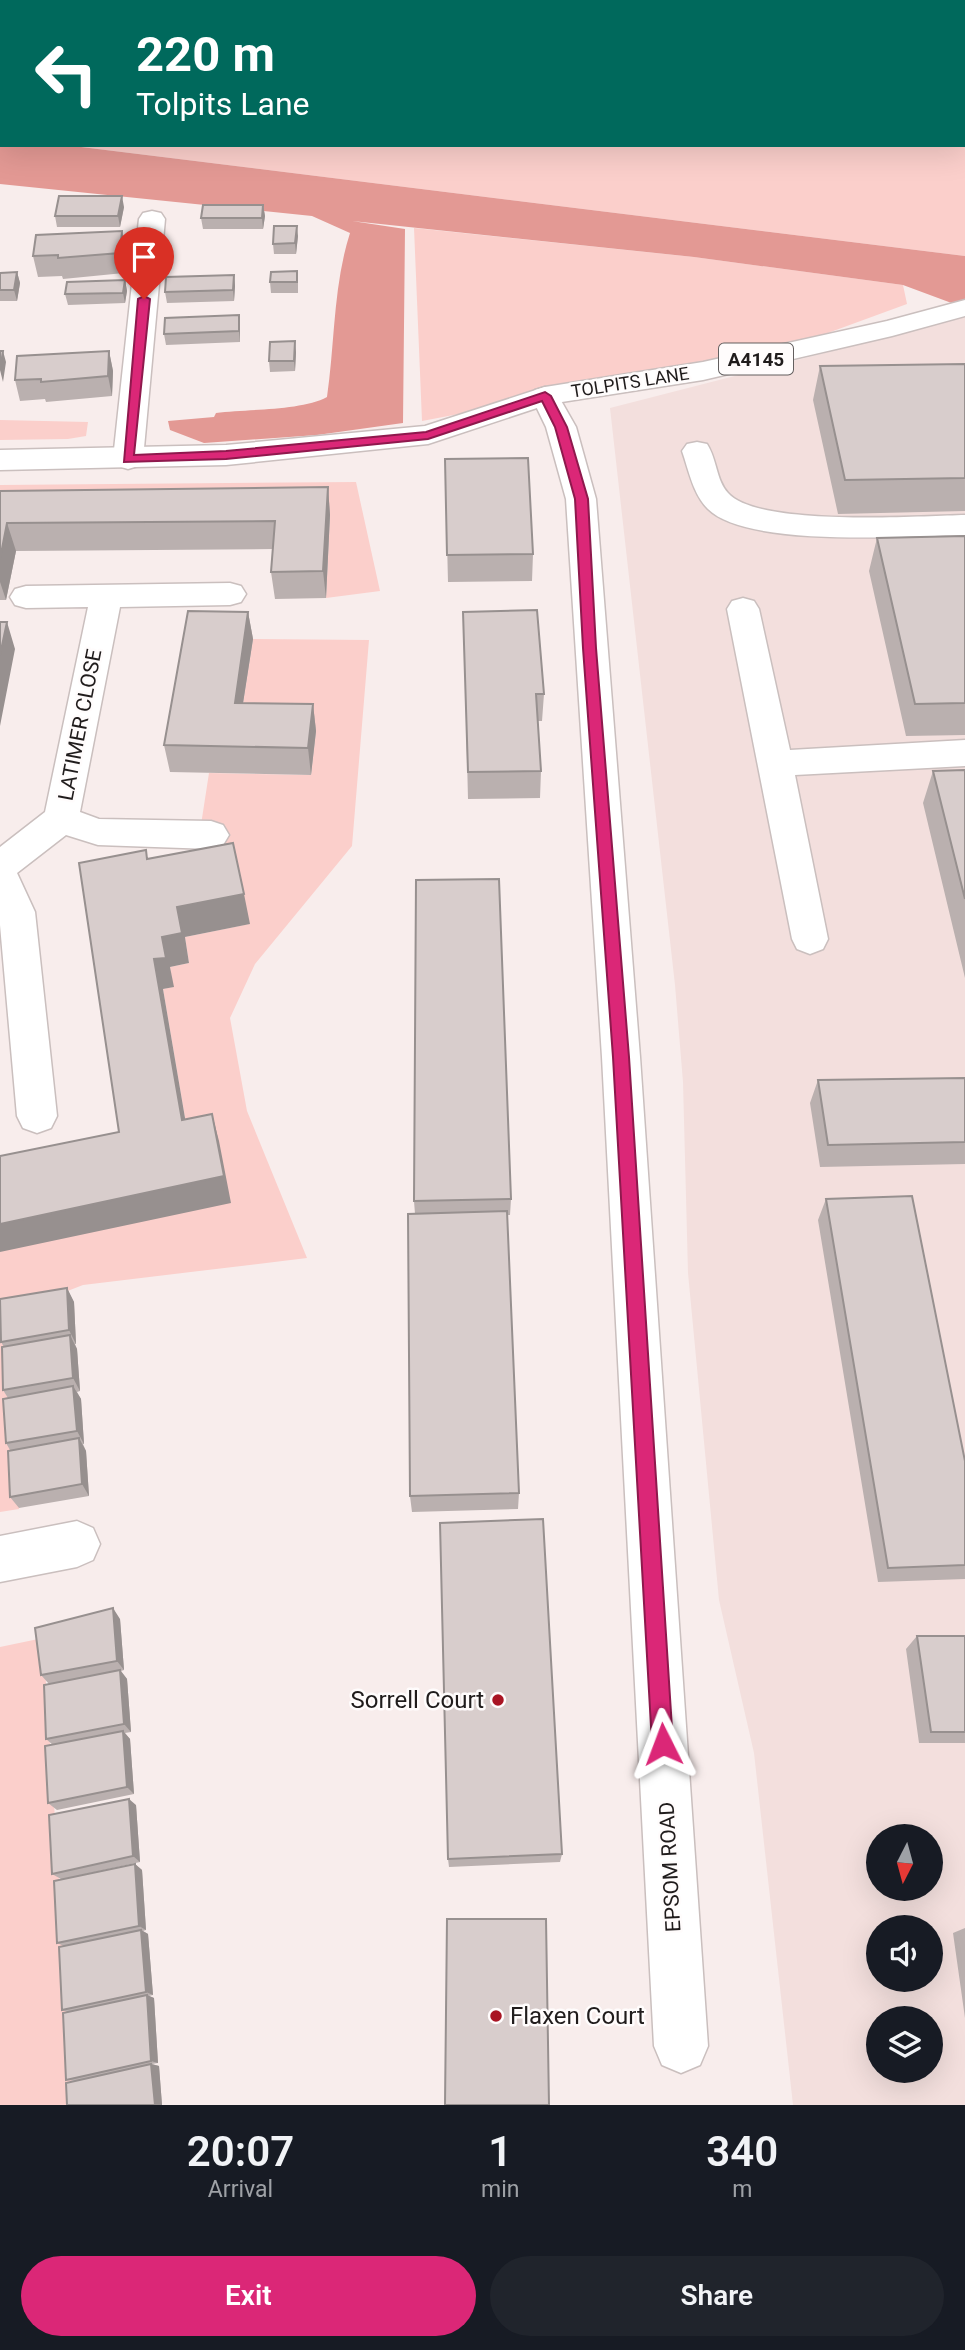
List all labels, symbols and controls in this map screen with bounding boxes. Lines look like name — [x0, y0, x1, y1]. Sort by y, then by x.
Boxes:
text: 220 m — [136, 26, 275, 83]
icon: left — [21, 28, 112, 119]
text: Tolpits Lane — [136, 85, 310, 123]
pin — [114, 227, 174, 299]
icon: arrive — [125, 238, 163, 276]
road number: A4145 — [719, 344, 793, 374]
street label: TOLPITS LANE — [570, 362, 690, 402]
street label: LATIMER CLOSE — [54, 647, 106, 803]
place label: Sorrell Court — [351, 1686, 484, 1714]
marker: Sorrell Court — [490, 1692, 506, 1708]
position arrow — [626, 1707, 700, 1781]
street label: EPSOM ROAD — [655, 1801, 685, 1933]
north arrow — [866, 1824, 943, 1900]
map controls — [866, 1824, 943, 2083]
button: sound — [866, 1915, 943, 1992]
place label: Flaxen Court — [510, 2002, 645, 2030]
button: layers — [866, 2006, 943, 2083]
marker: Flaxen Court — [488, 2008, 504, 2024]
text: 20:07 — [187, 2127, 294, 2176]
text: 1 — [488, 2127, 512, 2176]
text: 340 — [706, 2127, 778, 2176]
text: Arrival — [208, 2176, 273, 2203]
text: min — [481, 2176, 519, 2203]
text: m — [732, 2176, 752, 2203]
button: Exit — [21, 2256, 476, 2336]
button: Share — [490, 2256, 944, 2336]

